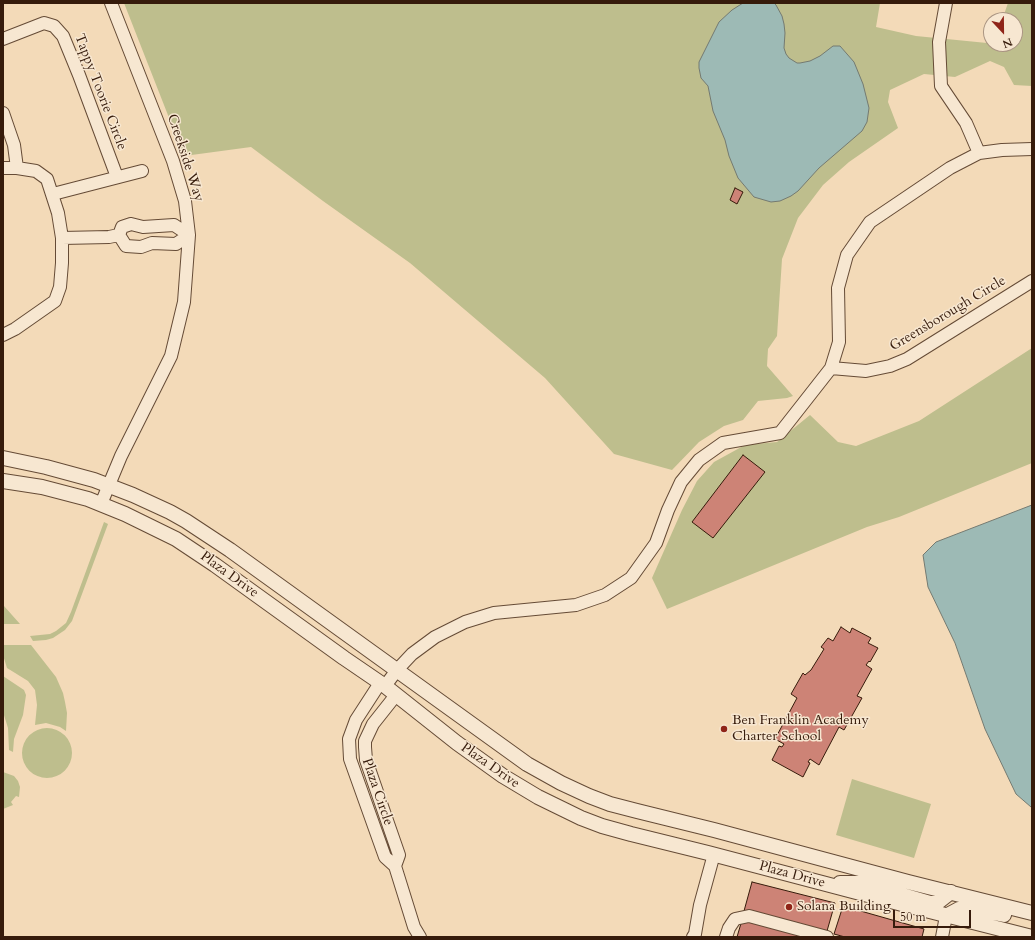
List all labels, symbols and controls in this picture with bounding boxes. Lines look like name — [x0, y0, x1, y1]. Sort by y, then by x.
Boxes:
north arrow — [983, 12, 1023, 52]
street label: Tappy Toorie Circle — [70, 32, 130, 152]
text: N — [1000, 34, 1015, 51]
street label: Creekside Way — [163, 112, 207, 204]
street label: Greensborough Circle — [887, 273, 1009, 355]
street label: Plaza Drive — [197, 548, 261, 602]
place label: Ben Franklin Academy Charter School — [732, 713, 869, 746]
marker: Ben Franklin Academy Charter School — [719, 724, 729, 734]
street label: Plaza Drive — [457, 740, 523, 792]
street label: Plaza Circle — [358, 756, 396, 828]
street label: Plaza Drive — [757, 858, 827, 892]
place label: Solana Building — [797, 899, 891, 915]
marker: Solana Building — [784, 902, 794, 912]
scale bar — [895, 902, 973, 928]
text: 50 m — [900, 909, 926, 925]

